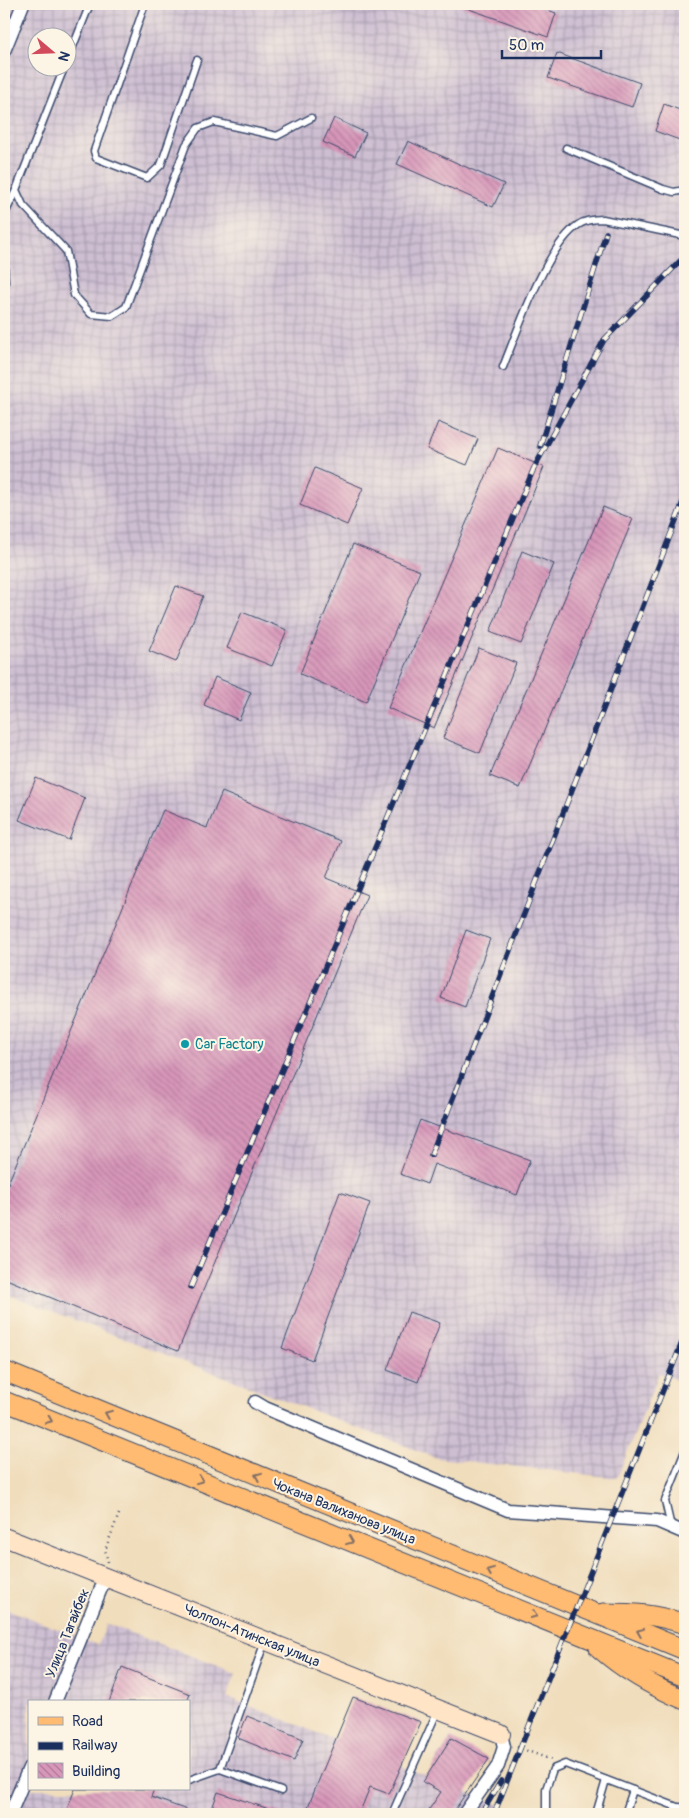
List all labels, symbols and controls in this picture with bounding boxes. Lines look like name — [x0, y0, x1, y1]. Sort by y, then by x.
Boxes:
north arrow — [28, 28, 78, 78]
scale bar — [502, 28, 600, 60]
text: 50 m — [509, 36, 544, 55]
text: N — [54, 49, 73, 63]
place label: Car Factory — [195, 1036, 264, 1053]
marker: Car Factory — [179, 1038, 191, 1050]
one-way arrow — [104, 1409, 113, 1420]
one-way arrow — [44, 1413, 53, 1424]
one-way arrow — [254, 1471, 263, 1482]
one-way arrow — [195, 1474, 204, 1485]
street label: Чокана Валиханова улица — [269, 1475, 418, 1548]
one-way arrow — [345, 1535, 354, 1545]
one-way arrow — [486, 1566, 494, 1576]
street label: Улица Тагайбек — [42, 1586, 93, 1680]
street label: Чолпон-Атинская улица — [181, 1600, 322, 1671]
one-way arrow — [529, 1609, 537, 1619]
one-way arrow — [636, 1628, 645, 1638]
legend — [28, 1700, 190, 1790]
text: Road — [72, 1712, 103, 1731]
text: Railway — [72, 1736, 118, 1755]
text: Building — [72, 1762, 120, 1781]

